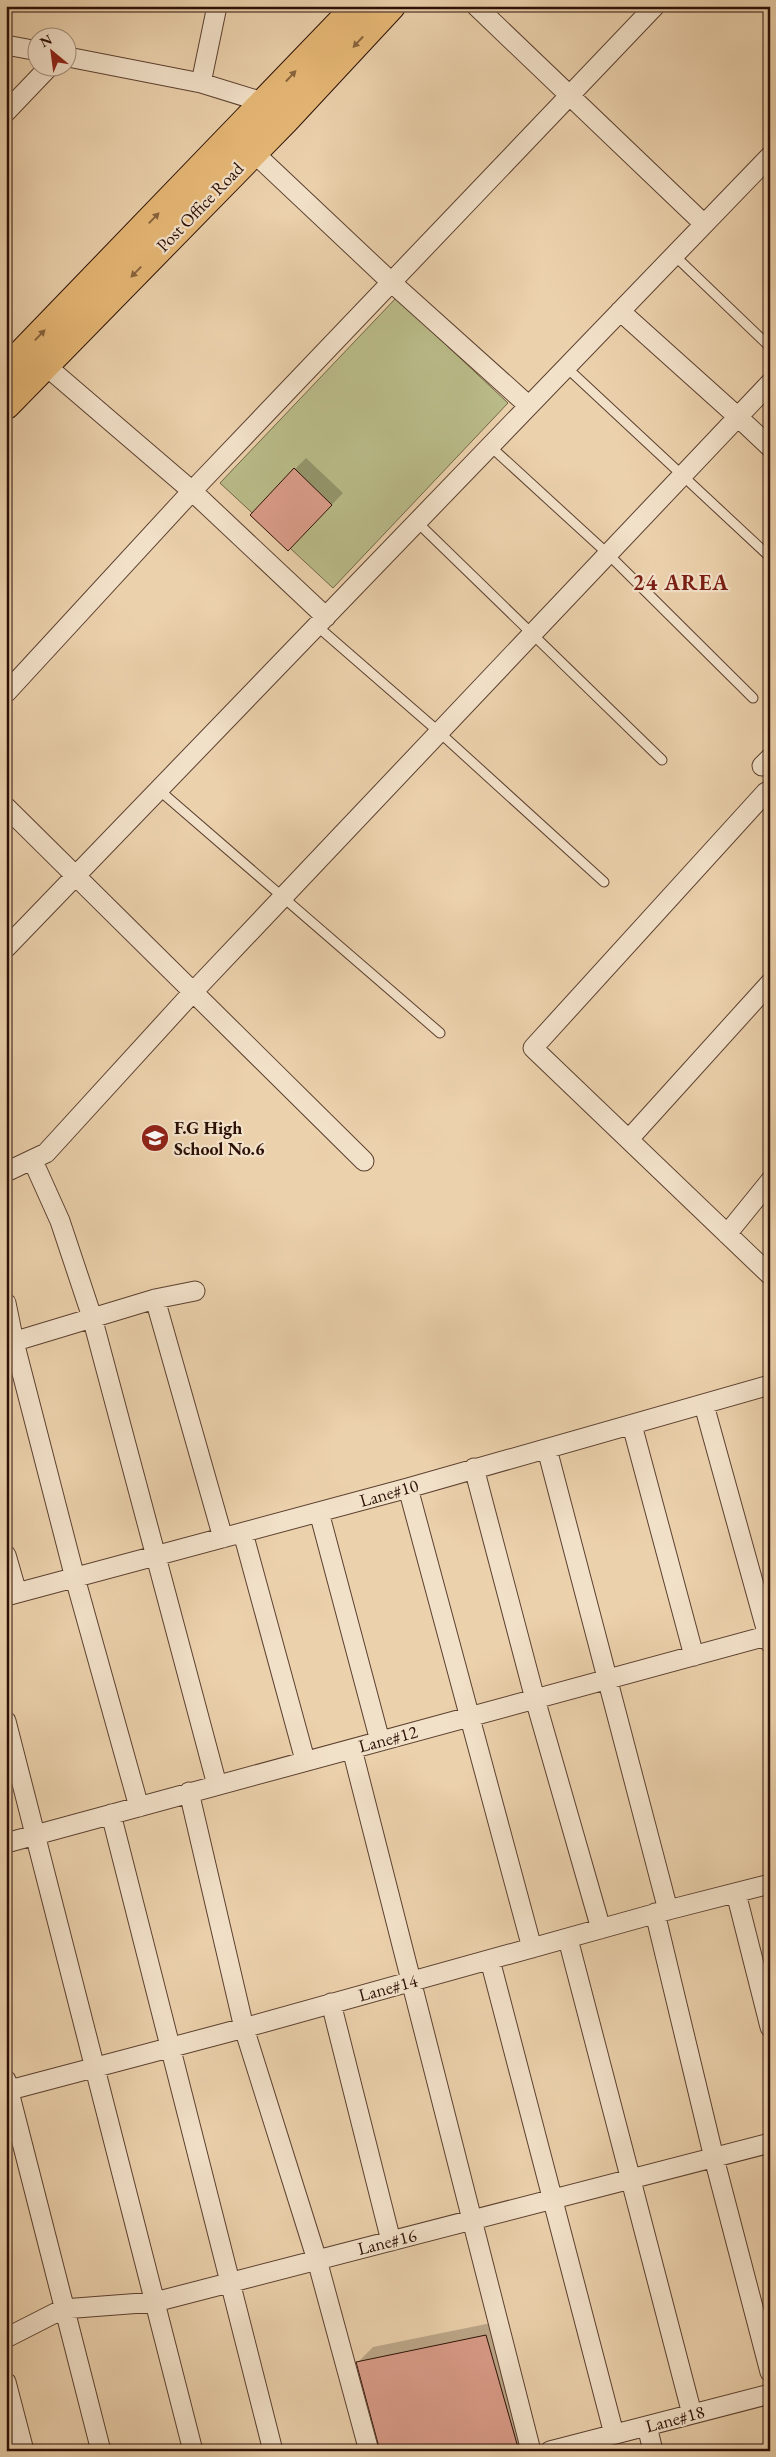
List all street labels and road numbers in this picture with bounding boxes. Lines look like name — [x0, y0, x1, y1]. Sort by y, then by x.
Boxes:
street label: Post Office Road — [151, 156, 249, 256]
street label: Lane#10 — [357, 1473, 421, 1512]
street label: Lane#12 — [356, 1720, 420, 1757]
street label: Lane#14 — [356, 1969, 420, 2006]
street label: Lane#16 — [355, 2223, 419, 2260]
street label: Lane#18 — [643, 2400, 707, 2437]

